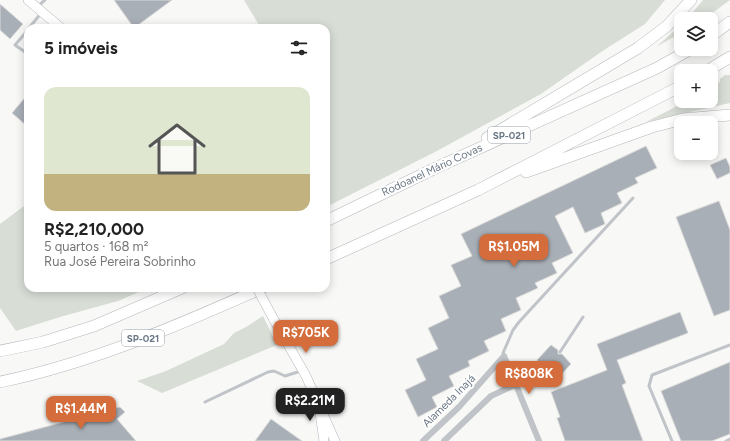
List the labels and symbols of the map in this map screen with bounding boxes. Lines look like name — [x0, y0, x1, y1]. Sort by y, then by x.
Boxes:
road number: SP-021 — [488, 127, 530, 143]
street label: Rodoanel Mário Covas — [380, 141, 484, 199]
pin: R$1.05M — [477, 234, 551, 268]
pin: R$705K — [273, 320, 339, 354]
road number: SP-021 — [122, 330, 164, 346]
pin: R$808K — [496, 361, 562, 395]
street label: Alameda Inajá — [420, 372, 478, 430]
pin: R$2.21M — [273, 388, 347, 422]
pin: R$1.44M — [44, 396, 118, 430]

